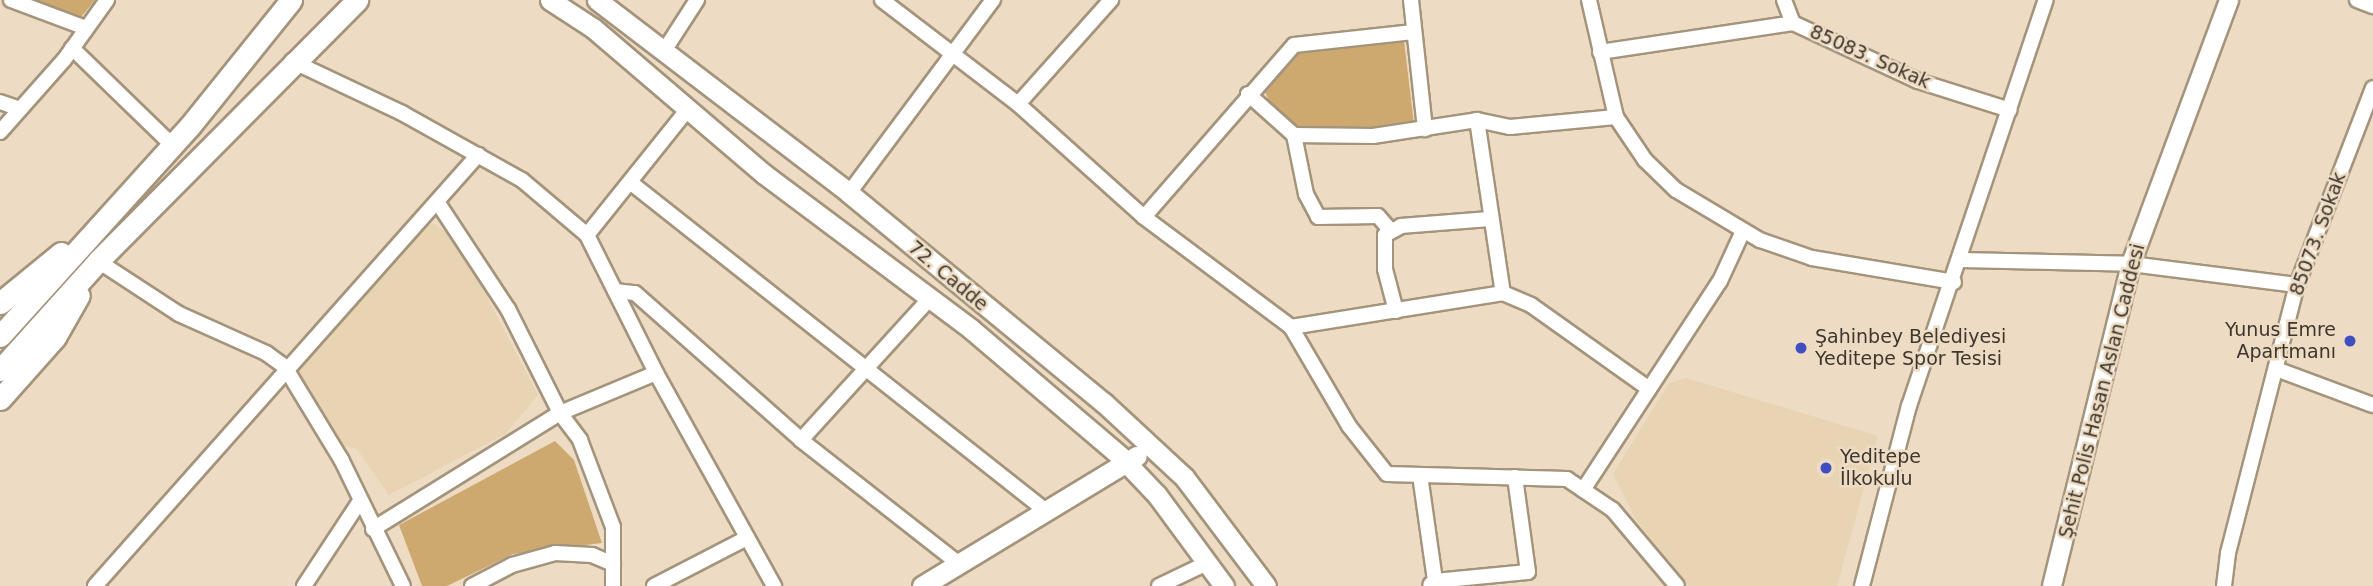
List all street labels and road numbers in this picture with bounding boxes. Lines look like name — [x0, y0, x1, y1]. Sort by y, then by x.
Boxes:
street label: 85083. Sokak — [1806, 20, 1934, 94]
street label: 85073. Sokak — [2285, 169, 2351, 299]
street label: 72. Cadde — [904, 236, 992, 316]
street label: Şehit Polis Hasan Aslan Caddesi — [2054, 241, 2150, 541]

